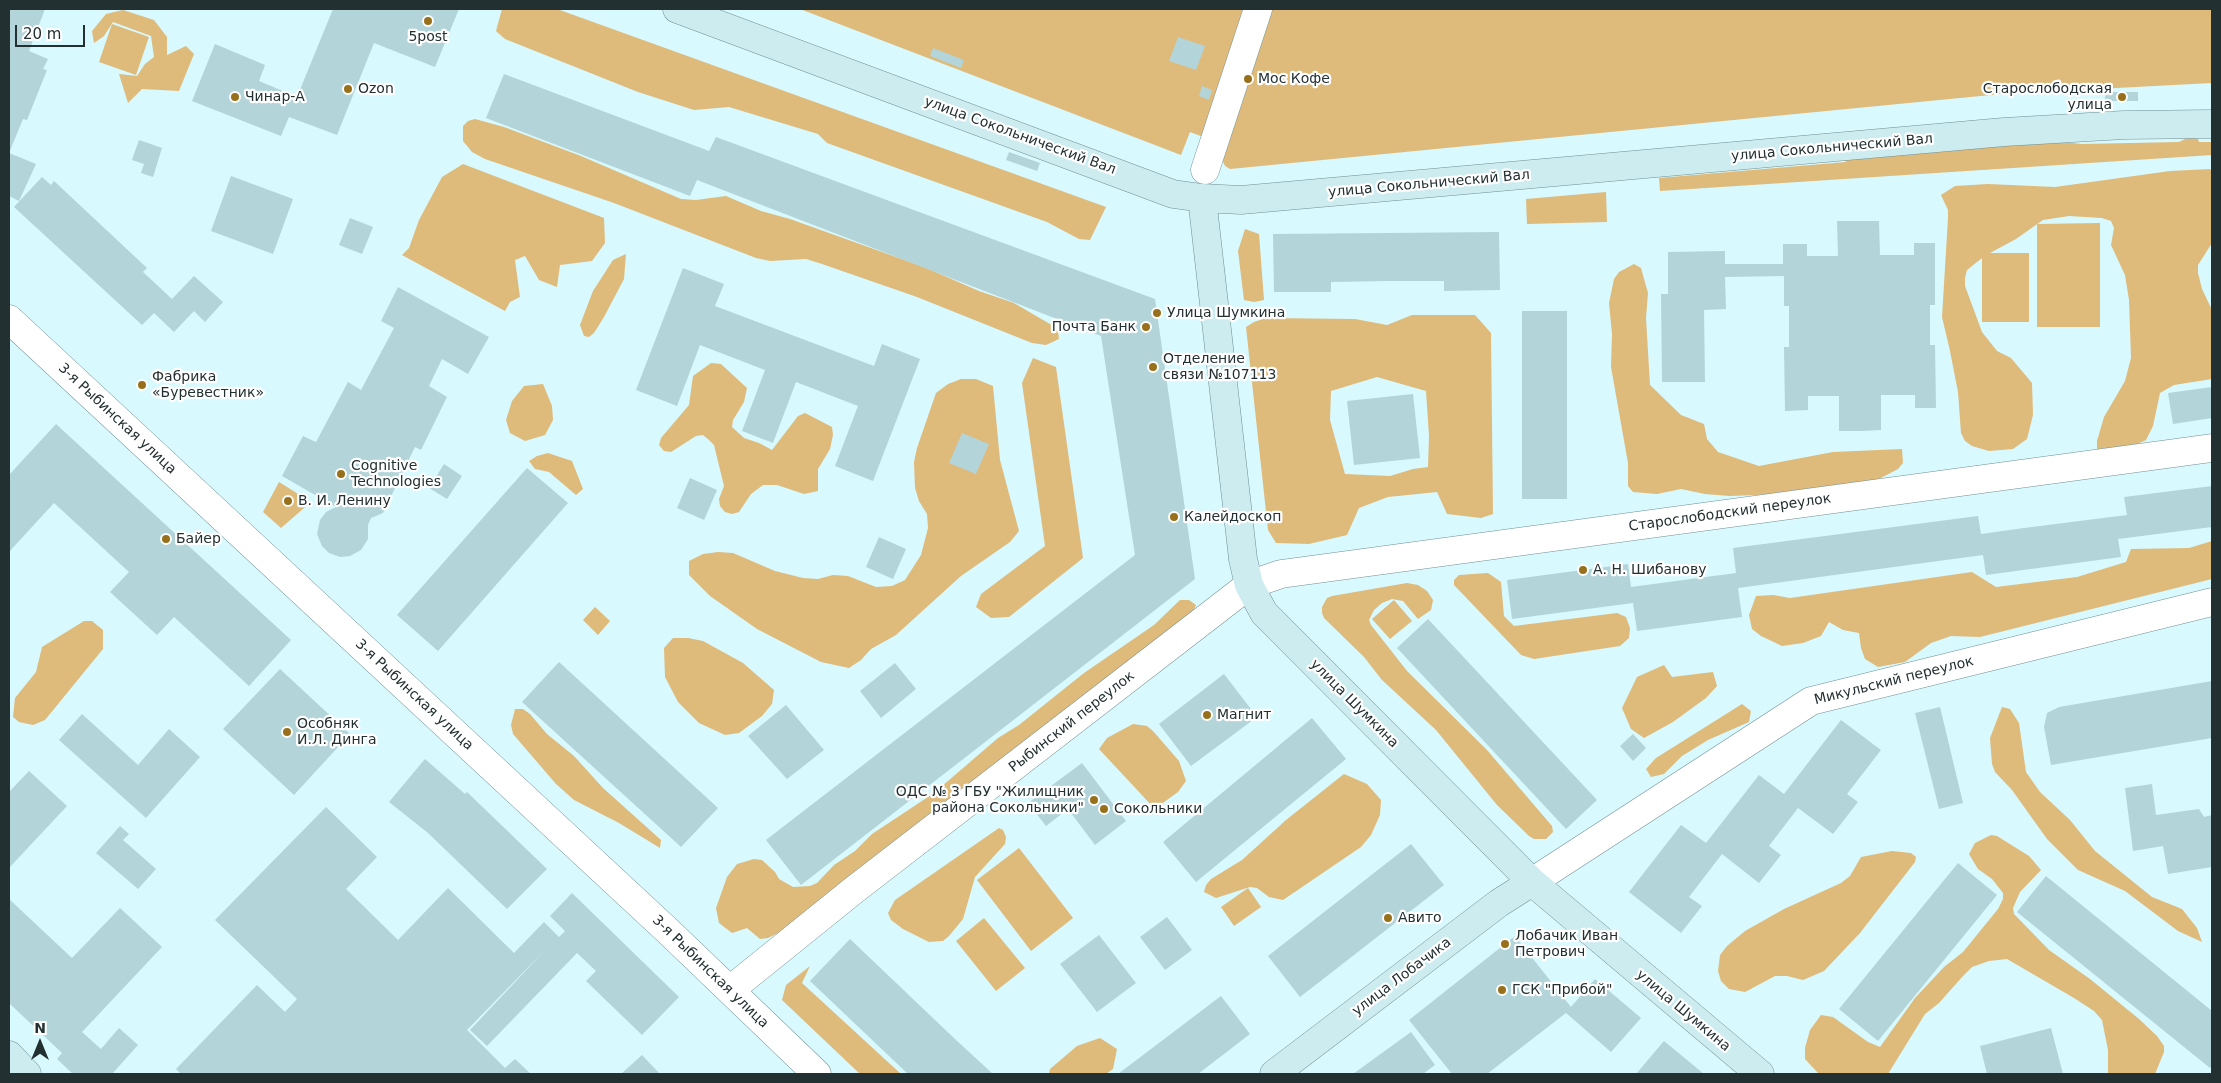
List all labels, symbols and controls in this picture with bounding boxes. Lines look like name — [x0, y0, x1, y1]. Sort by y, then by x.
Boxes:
scale bar — [18, 15, 88, 47]
marker: 5post — [422, 15, 434, 27]
text: 20 m — [23, 25, 61, 43]
place label: 5post — [408, 29, 448, 45]
place label: Мос Кофе — [1258, 71, 1330, 87]
marker: Мос Кофе — [1242, 73, 1254, 85]
place label: Ozon — [358, 81, 394, 97]
place label: Старослободская улица — [1983, 81, 2112, 114]
marker: Ozon — [342, 83, 354, 95]
place label: Чинар-А — [245, 89, 305, 105]
marker: Чинар-А — [229, 91, 241, 103]
marker: Старослободская улица — [2116, 91, 2128, 103]
street label: улица Сокольнический Вал — [922, 93, 1118, 179]
street label: улица Сокольнический Вал — [1730, 131, 1934, 165]
street label: улица Сокольнический Вал — [1327, 167, 1531, 201]
place label: Улица Шумкина — [1167, 305, 1285, 321]
marker: Улица Шумкина — [1151, 307, 1163, 319]
place label: Почта Банк — [1052, 319, 1136, 335]
marker: Почта Банк — [1140, 321, 1152, 333]
place label: Отделение связи №107113 — [1163, 351, 1276, 384]
street label: 3-я Рыбинская улица — [54, 360, 180, 478]
marker: Отделение связи №107113 — [1147, 361, 1159, 373]
place label: Фабрика «Буревестник» — [152, 369, 264, 402]
marker: Фабрика «Буревестник» — [136, 379, 148, 391]
place label: Cognitive Technologies — [351, 458, 441, 491]
marker: Cognitive Technologies — [335, 468, 347, 480]
street label: Старослободский переулок — [1628, 490, 1832, 536]
place label: В. И. Ленину — [298, 493, 391, 509]
marker: В. И. Ленину — [282, 495, 294, 507]
place label: Калейдоскоп — [1184, 509, 1281, 525]
marker: Калейдоскоп — [1168, 511, 1180, 523]
place label: Байер — [176, 531, 221, 547]
marker: Байер — [160, 533, 172, 545]
place label: А. Н. Шибанову — [1593, 562, 1706, 578]
marker: А. Н. Шибанову — [1577, 564, 1589, 576]
street label: 3-я Рыбинская улица — [351, 636, 477, 754]
street label: Микульский переулок — [1813, 653, 1975, 709]
street label: улица Шумкина — [1306, 656, 1402, 752]
street label: Рыбинский переулок — [1006, 668, 1138, 776]
place label: Магнит — [1217, 707, 1271, 723]
marker: Магнит — [1201, 709, 1213, 721]
place label: Особняк И.Л. Динга — [297, 716, 376, 749]
marker: Особняк И.Л. Динга — [281, 726, 293, 738]
place label: ОДС № 3 ГБУ "Жилищник района Сокольники" — [896, 784, 1084, 816]
marker: ОДС № 3 ГБУ "Жилищник района Сокольники" — [1088, 794, 1100, 806]
place label: Сокольники — [1114, 801, 1202, 817]
marker: Сокольники — [1098, 803, 1110, 815]
place label: Авито — [1398, 910, 1442, 926]
street label: 3-я Рыбинская улица — [648, 912, 772, 1032]
marker: Авито — [1382, 912, 1394, 924]
place label: Лобачик Иван Петрович — [1515, 928, 1618, 960]
street label: улица Лобачика — [1349, 934, 1455, 1020]
marker: Лобачик Иван Петрович — [1499, 938, 1511, 950]
street label: улица Шумкина — [1632, 967, 1734, 1055]
place label: ГСК "Прибой" — [1512, 982, 1612, 998]
marker: ГСК "Прибой" — [1496, 984, 1508, 996]
north arrow — [15, 1018, 65, 1068]
text: N — [34, 1020, 46, 1036]

